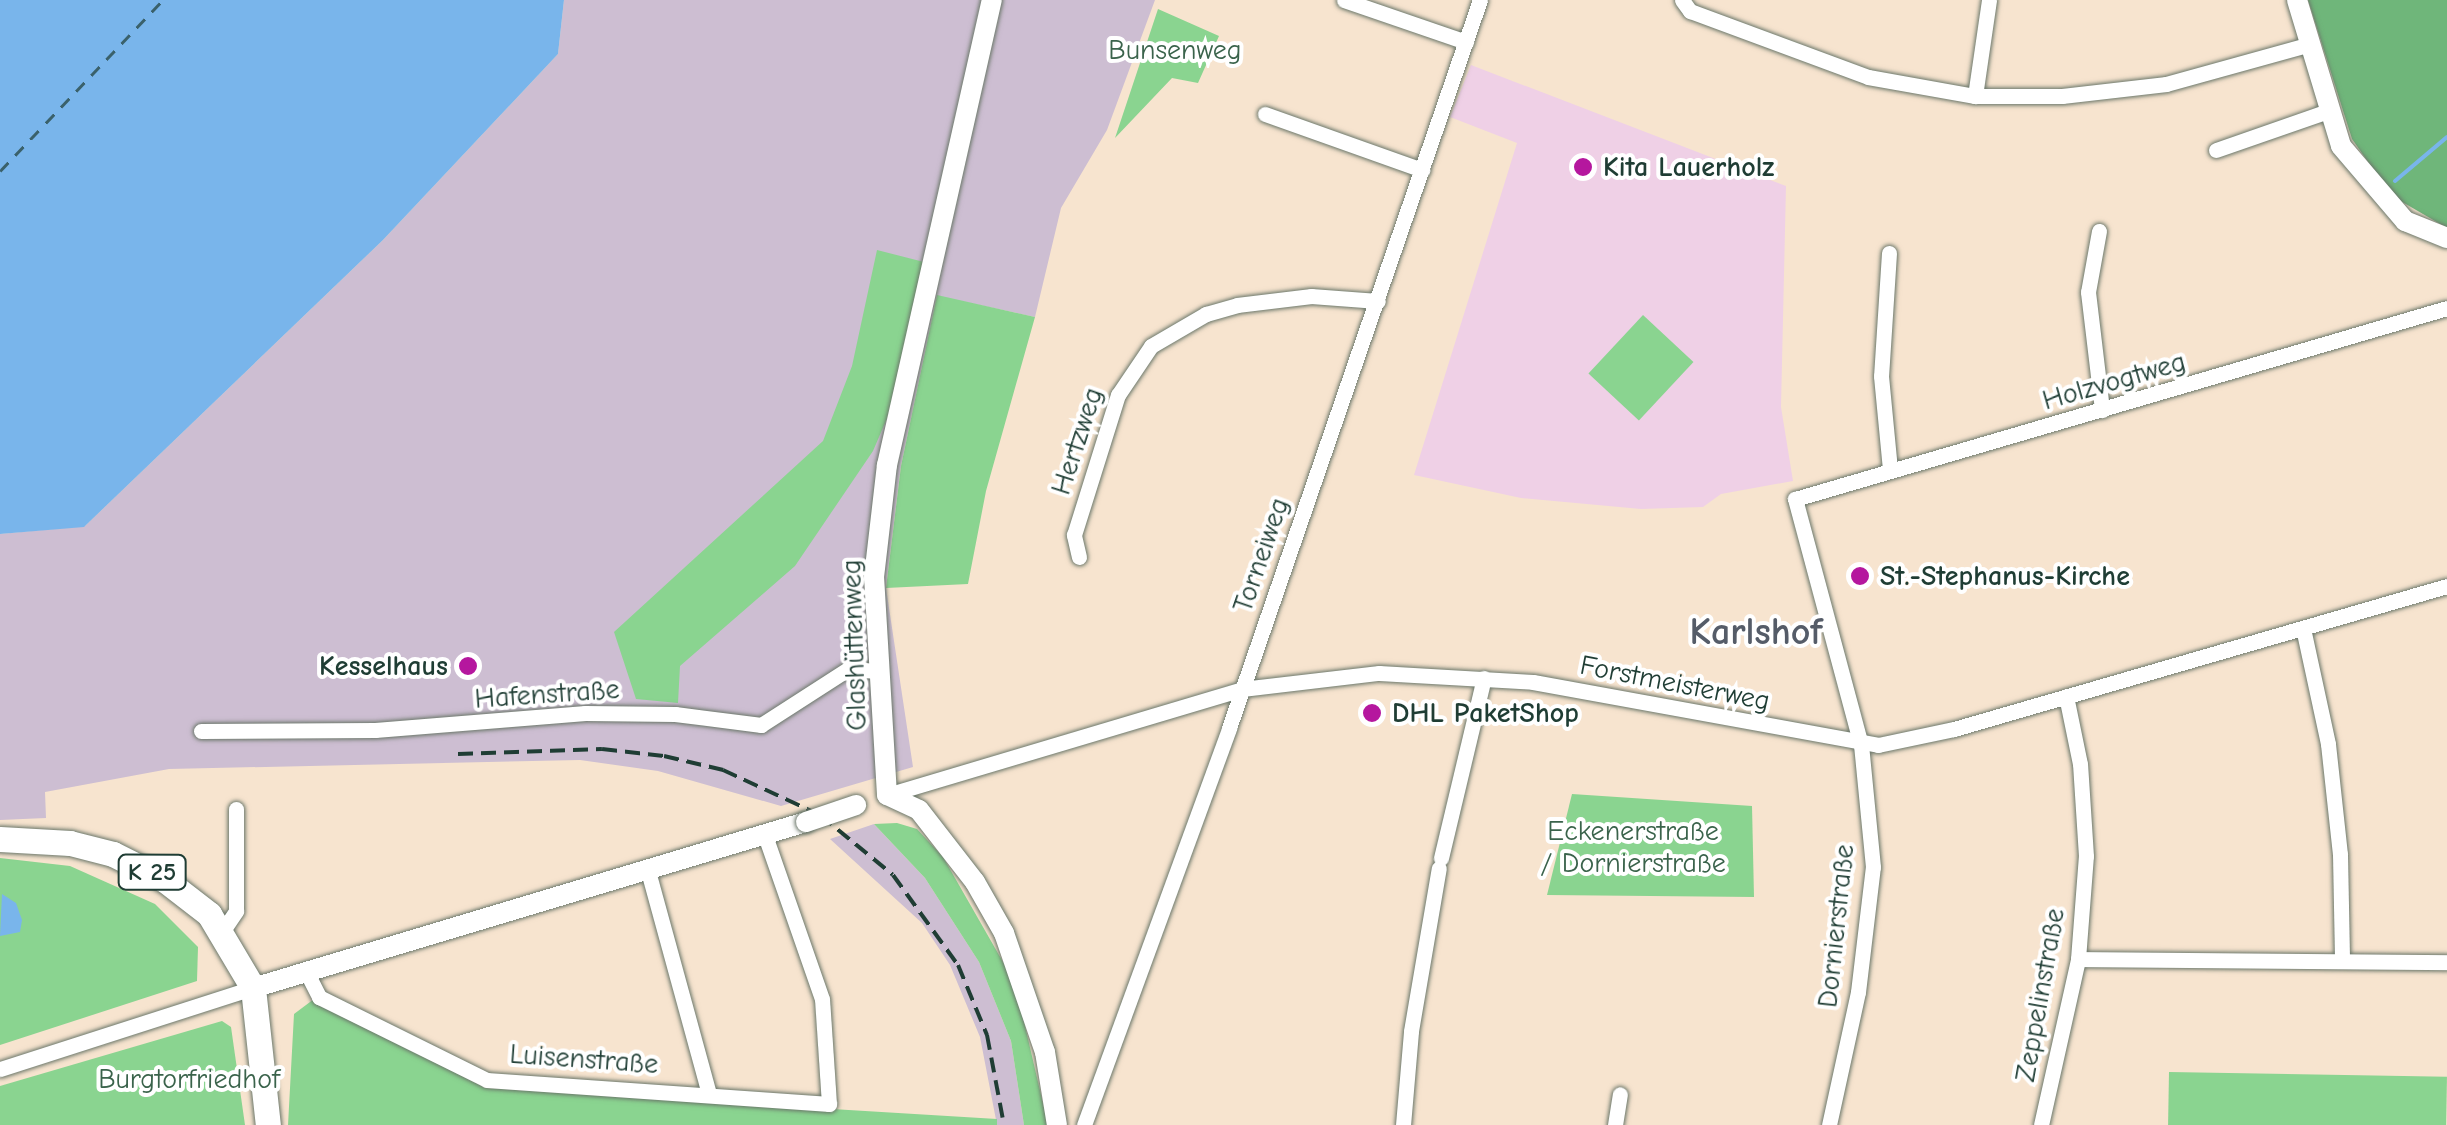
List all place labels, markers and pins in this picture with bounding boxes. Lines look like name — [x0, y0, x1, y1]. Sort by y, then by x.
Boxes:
place label: Kita Lauerholz — [1603, 150, 1774, 184]
marker: Kita Lauerholz — [1572, 156, 1594, 178]
place label: St.-Stephanus-Kirche — [1880, 559, 2130, 593]
marker: St.-Stephanus-Kirche — [1849, 565, 1871, 587]
place label: Kesselhaus — [319, 649, 448, 683]
marker: Kesselhaus — [457, 655, 479, 677]
place label: DHL PaketShop — [1392, 696, 1579, 730]
marker: DHL PaketShop — [1361, 702, 1383, 724]

